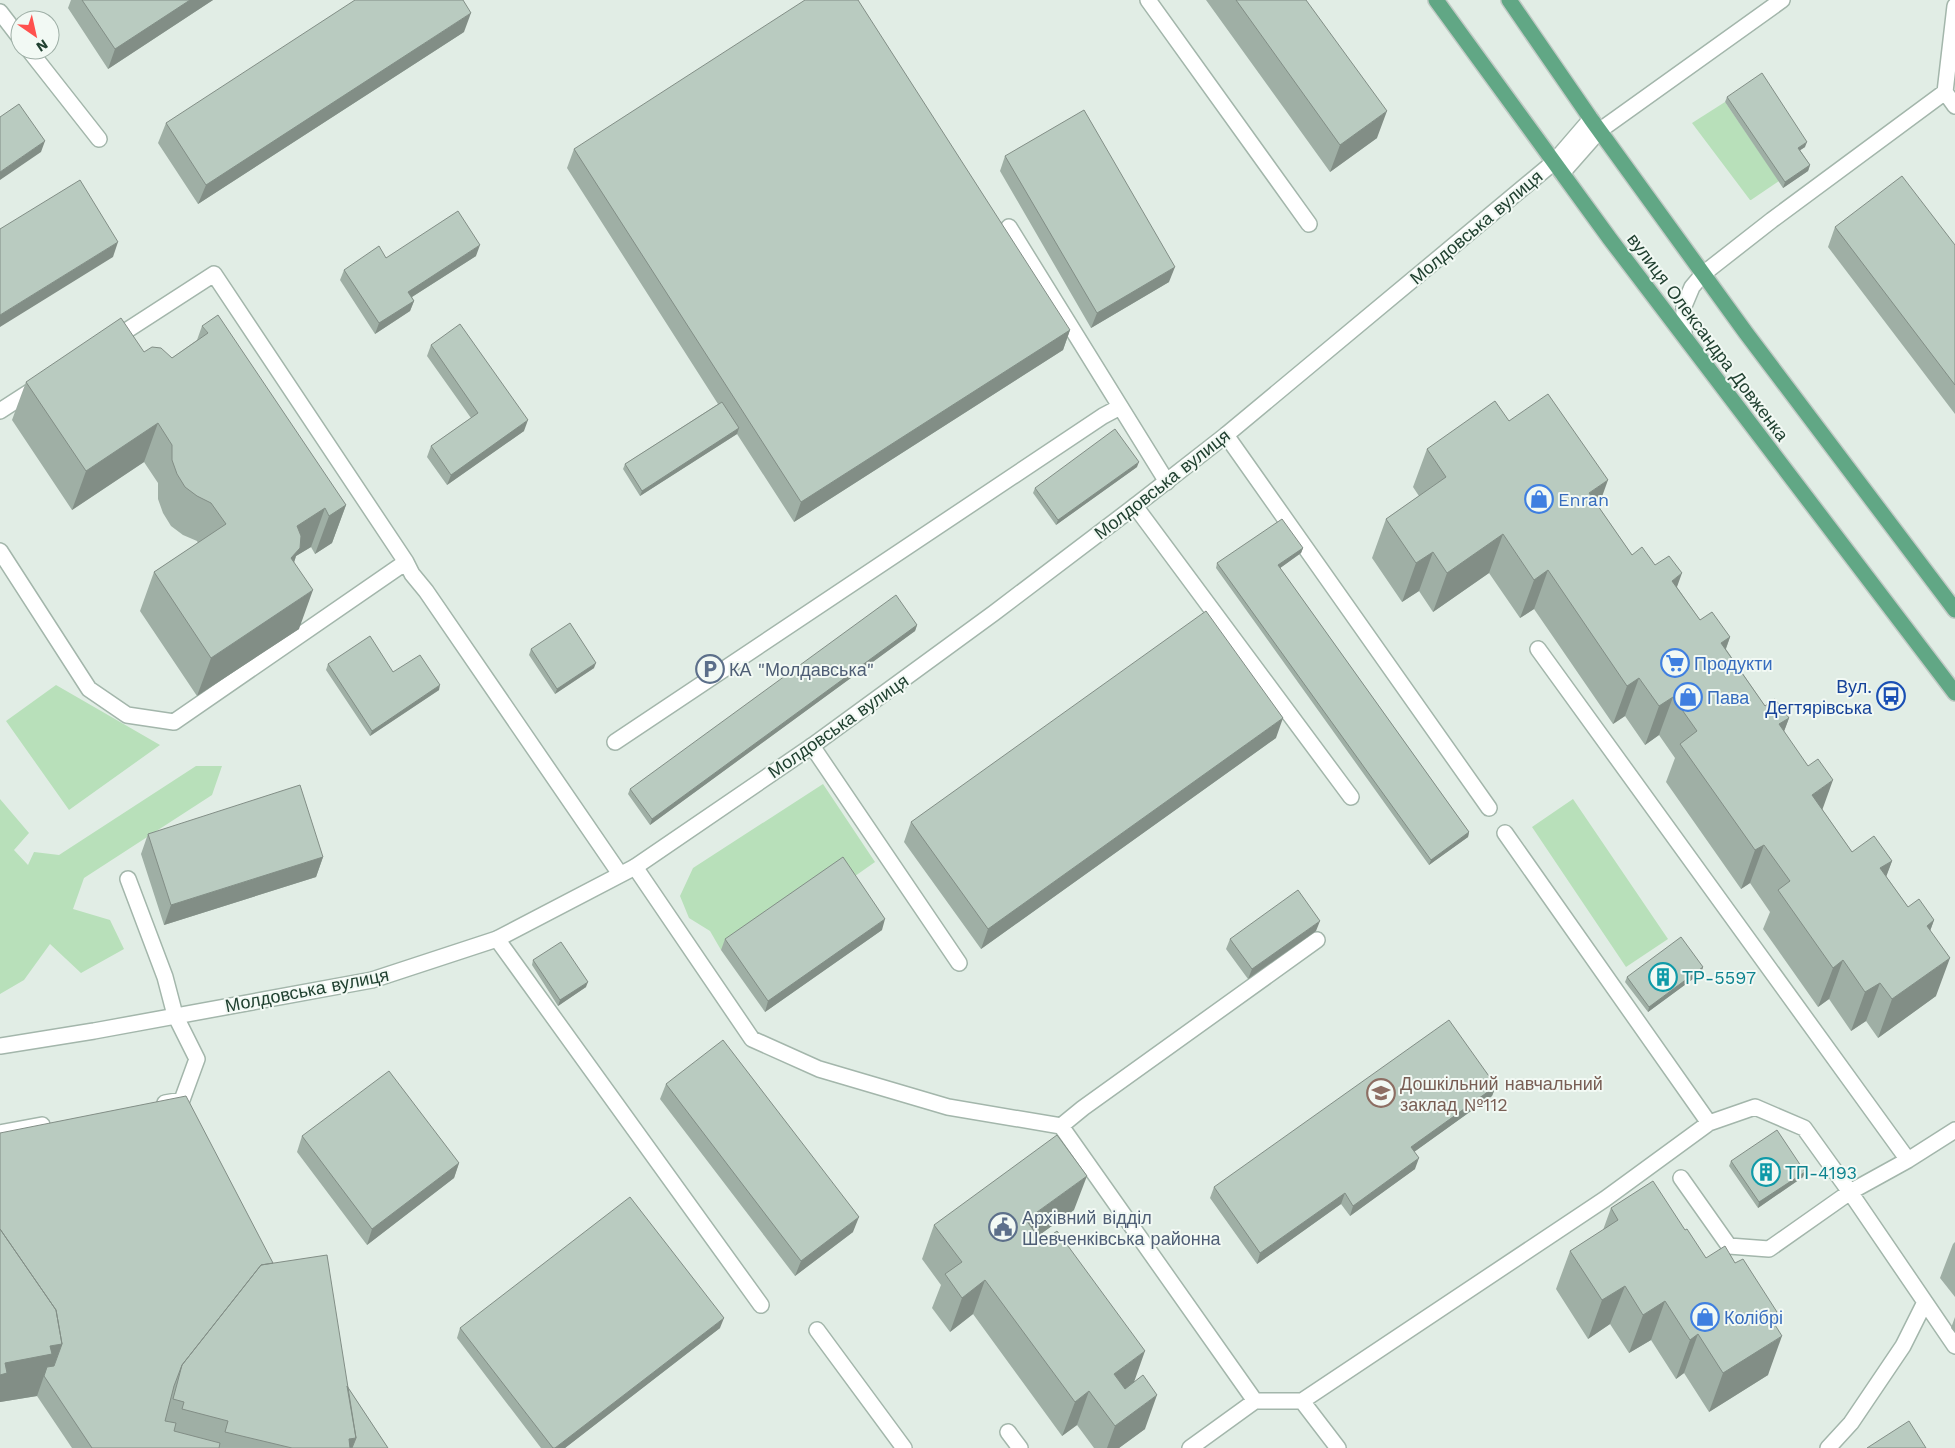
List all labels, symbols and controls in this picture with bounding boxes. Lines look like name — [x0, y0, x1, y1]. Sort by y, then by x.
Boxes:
north arrow — [10, 10, 60, 60]
text: N — [33, 36, 51, 55]
street label: Молдовська вулиця — [1406, 165, 1546, 289]
street label: вулиця Олександра Довженка — [1623, 229, 1794, 446]
street label: Молдовська вулиця — [1090, 425, 1234, 543]
shop icon: Enran — [1524, 484, 1554, 514]
place label: Enran — [1558, 489, 1609, 510]
supermarket icon: Продукти — [1660, 648, 1690, 678]
place label: Продукти — [1694, 653, 1772, 674]
parking icon: КА "Молдавська" — [695, 654, 725, 684]
place label: КА "Молдавська" — [729, 659, 874, 680]
street label: Молдовська вулиця — [764, 670, 912, 782]
place label: Вул. Дегтярівська — [1765, 676, 1873, 718]
bus stop icon: Вул. Дегтярівська — [1876, 681, 1906, 711]
shop icon: Пава — [1673, 682, 1703, 712]
place label: Пава — [1707, 687, 1750, 708]
building icon: ТР-5597 — [1648, 962, 1678, 992]
street label: Молдовська вулиця — [223, 964, 391, 1016]
place label: ТР-5597 — [1682, 967, 1756, 988]
place label: Дошкільний навчальний заклад №112 — [1400, 1073, 1603, 1115]
school or university icon: Дошкільний навчальний заклад №112 — [1366, 1078, 1396, 1108]
building icon: ТП-4193 — [1751, 1157, 1781, 1187]
place label: ТП-4193 — [1785, 1162, 1857, 1183]
place label: Архівний відділ Шевченківська районна — [1022, 1207, 1222, 1249]
public building icon: Архівний відділ Шевченківська районна — [988, 1212, 1018, 1242]
shop icon: Колібрі — [1690, 1302, 1720, 1332]
place label: Колібрі — [1724, 1307, 1783, 1328]

